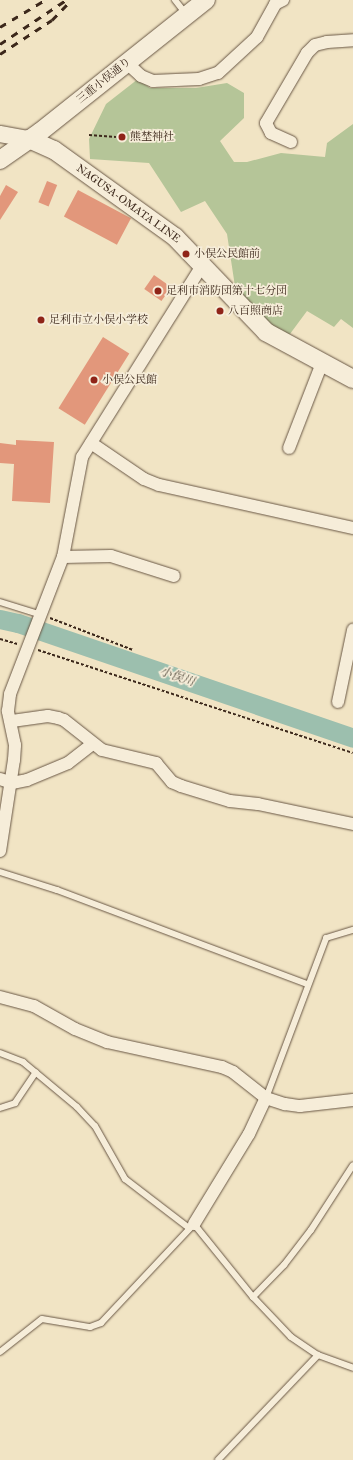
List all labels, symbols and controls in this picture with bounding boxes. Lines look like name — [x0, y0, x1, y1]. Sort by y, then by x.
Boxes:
street label: 三重小俣通り — [74, 55, 134, 107]
place label: 熊埜神社 — [130, 130, 174, 144]
marker: 熊埜神社 — [117, 132, 127, 142]
street label: NAGUSA-OMATA LINE — [73, 162, 183, 246]
place label: 小俣公民館前 — [194, 247, 260, 261]
marker: 小俣公民館前 — [181, 249, 191, 259]
place label: 足利市消防団第十七分団 — [166, 284, 287, 298]
marker: 足利市消防団第十七分団 — [153, 286, 163, 296]
place label: 八百照商店 — [228, 304, 283, 318]
marker: 八百照商店 — [215, 306, 225, 316]
place label: 足利市立小俣小学校 — [49, 313, 148, 327]
marker: 足利市立小俣小学校 — [36, 315, 46, 325]
place label: 小俣公民館 — [102, 373, 157, 387]
marker: 小俣公民館 — [89, 375, 99, 385]
water label: 小俣川 — [158, 664, 196, 690]

